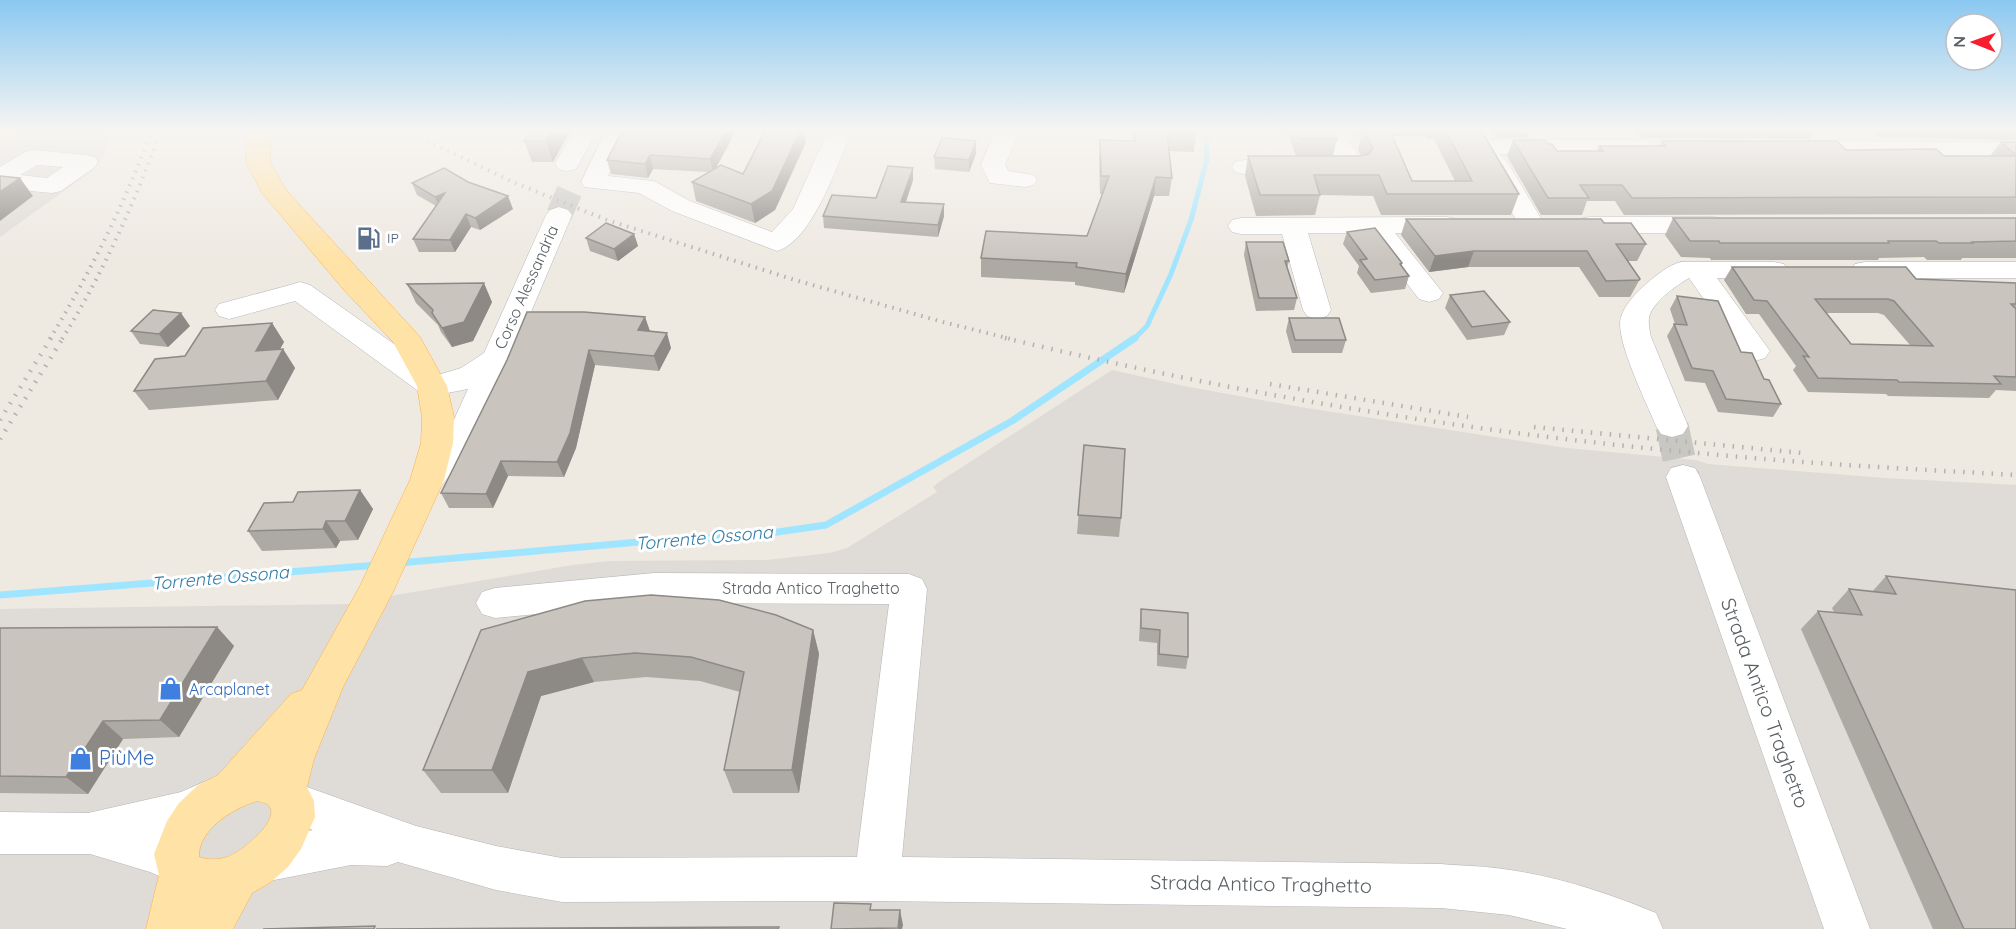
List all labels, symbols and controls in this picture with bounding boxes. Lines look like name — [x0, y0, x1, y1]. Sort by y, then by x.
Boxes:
north arrow — [1944, 12, 2004, 72]
text: N — [1949, 36, 1969, 48]
street label: Corso Alessandria — [490, 222, 562, 352]
fuel station icon: IP — [356, 225, 382, 251]
place label: IP — [387, 229, 399, 247]
water label: Torrente Ossona — [634, 520, 775, 555]
water label: Torrente Ossona — [150, 560, 291, 595]
street label: Strada Antico Traghetto — [722, 578, 900, 598]
street label: Strada Antico Traghetto — [1716, 594, 1815, 811]
shop icon: Arcaplanet — [158, 676, 184, 702]
place label: Arcaplanet — [189, 679, 270, 699]
shop icon: PiùMe — [68, 745, 94, 771]
place label: PiùMe — [99, 745, 154, 770]
street label: Strada Antico Traghetto — [1150, 869, 1372, 898]

